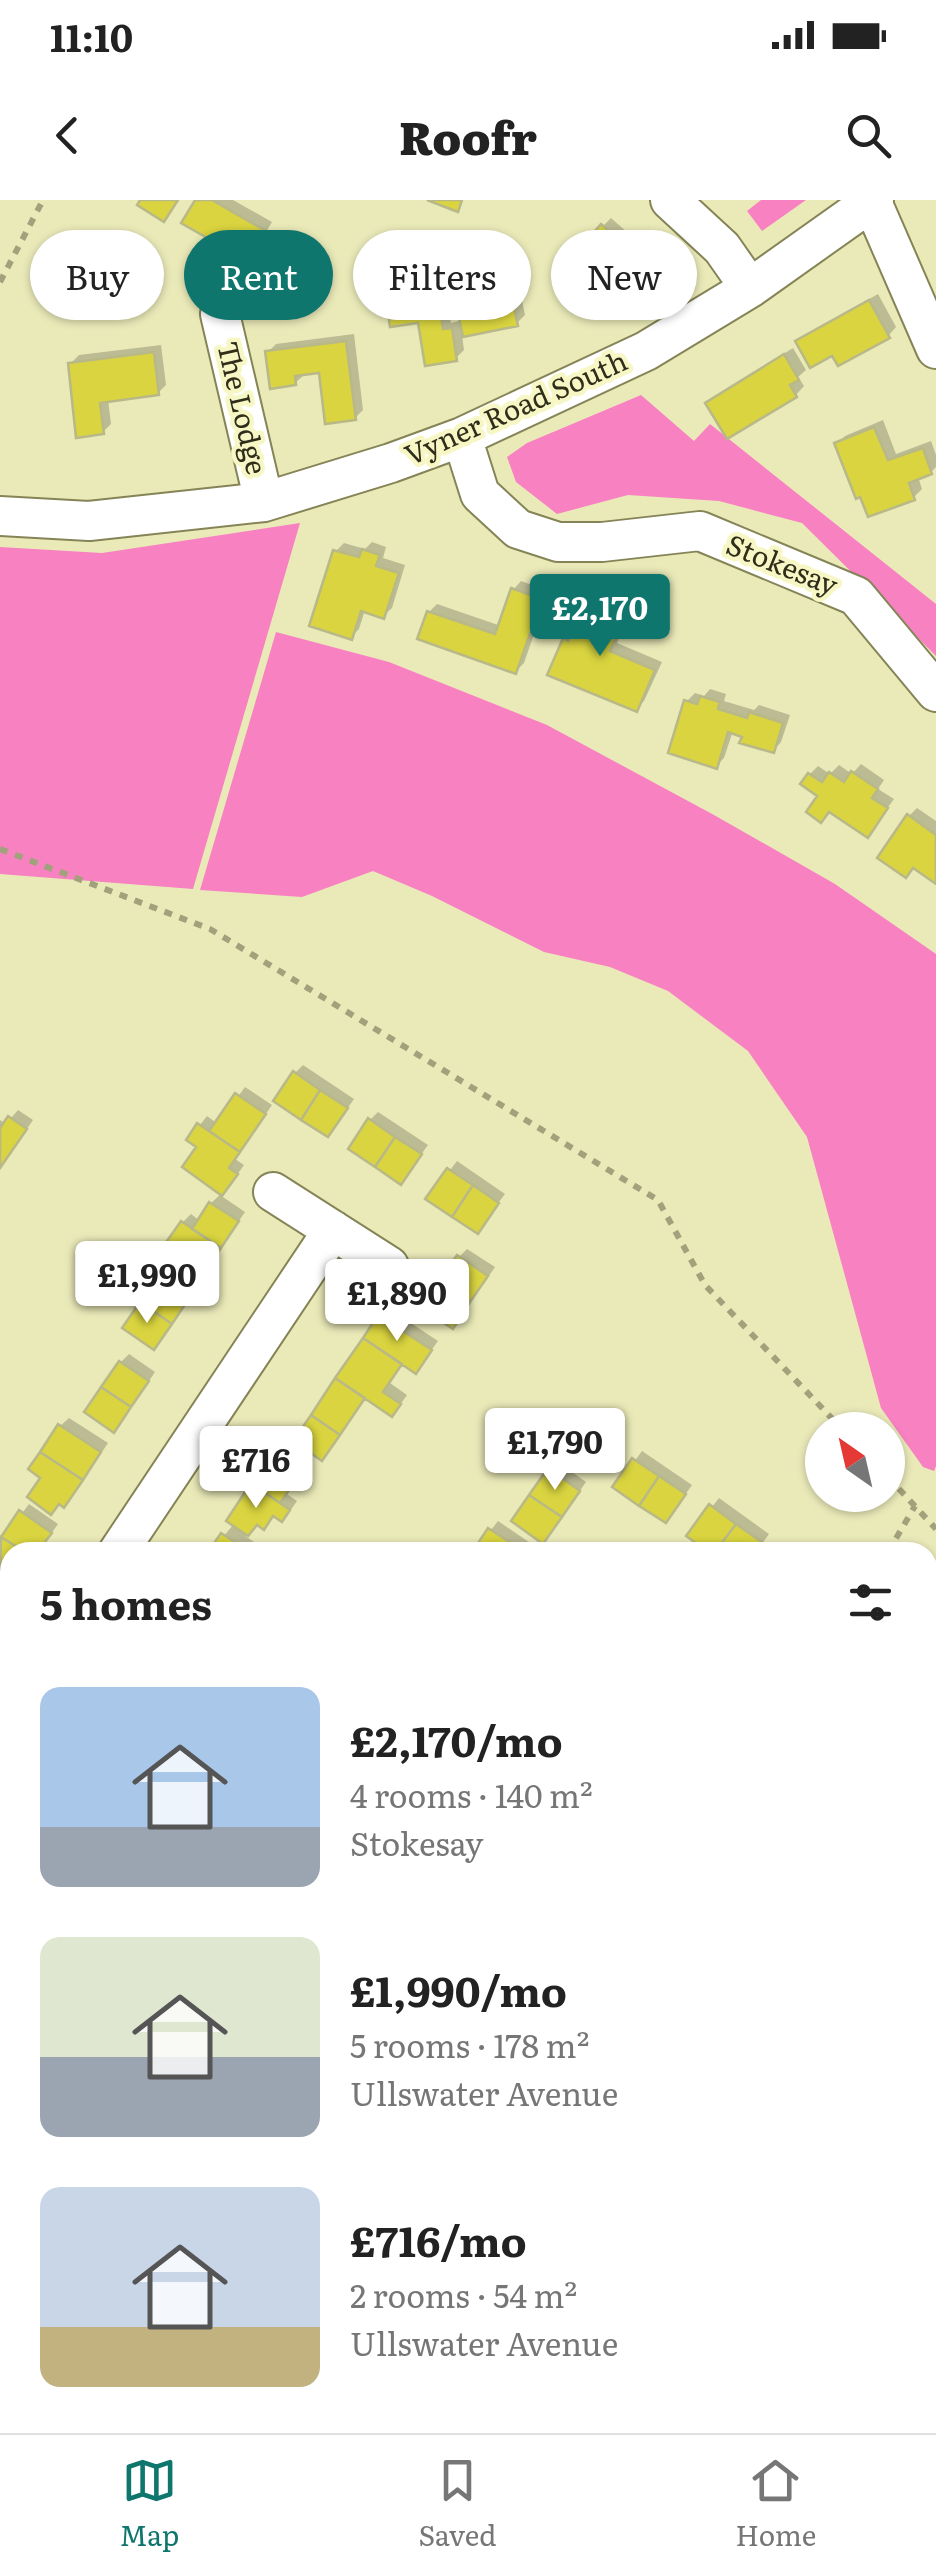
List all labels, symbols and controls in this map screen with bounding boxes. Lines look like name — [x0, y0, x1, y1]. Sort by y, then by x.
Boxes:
text: 11:10 — [50, 7, 133, 64]
text: Roofr — [399, 102, 537, 169]
icon: back — [40, 108, 95, 163]
icon: search — [841, 108, 896, 163]
chip: Buy — [30, 230, 164, 320]
chip: Rent — [184, 230, 333, 320]
chip: Filters — [353, 230, 531, 320]
chip: New — [551, 230, 697, 320]
street label: The Lodge — [208, 337, 280, 478]
street label: Vyner Road South — [397, 338, 633, 474]
street label: Stokesay — [721, 522, 846, 605]
pin: £2,170 — [519, 574, 681, 659]
text: £2,170 — [552, 582, 648, 630]
pin: £1,990 — [66, 1241, 228, 1326]
text: £1,990 — [97, 1249, 197, 1297]
pin: £1,890 — [316, 1259, 478, 1344]
text: £1,890 — [347, 1267, 447, 1315]
pin: £1,790 — [474, 1408, 636, 1493]
north arrow — [805, 1412, 905, 1512]
map controls — [805, 1412, 905, 1512]
text: £1,790 — [507, 1416, 603, 1464]
pin: £716 — [197, 1426, 315, 1511]
text: £716 — [222, 1434, 290, 1482]
text: 5 homes — [40, 1571, 212, 1633]
icon: filters — [843, 1575, 898, 1630]
text: £2,170/mo — [350, 1708, 563, 1770]
icon: home — [120, 1727, 240, 1847]
text: 4 rooms · 140 m² — [350, 1770, 593, 1818]
text: Stokesay — [350, 1818, 484, 1866]
text: £1,990/mo — [350, 1958, 567, 2020]
icon: home — [120, 1977, 240, 2097]
text: 5 rooms · 178 m² — [350, 2020, 589, 2068]
text: Ullswater Avenue — [350, 2068, 618, 2116]
text: £716/mo — [350, 2208, 527, 2270]
icon: home — [120, 2227, 240, 2347]
text: 2 rooms · 54 m² — [350, 2270, 577, 2318]
text: Ullswater Avenue — [350, 2318, 618, 2366]
tab: Map — [120, 2453, 179, 2555]
tab: Saved — [418, 2453, 496, 2555]
tab: Home — [736, 2453, 816, 2555]

